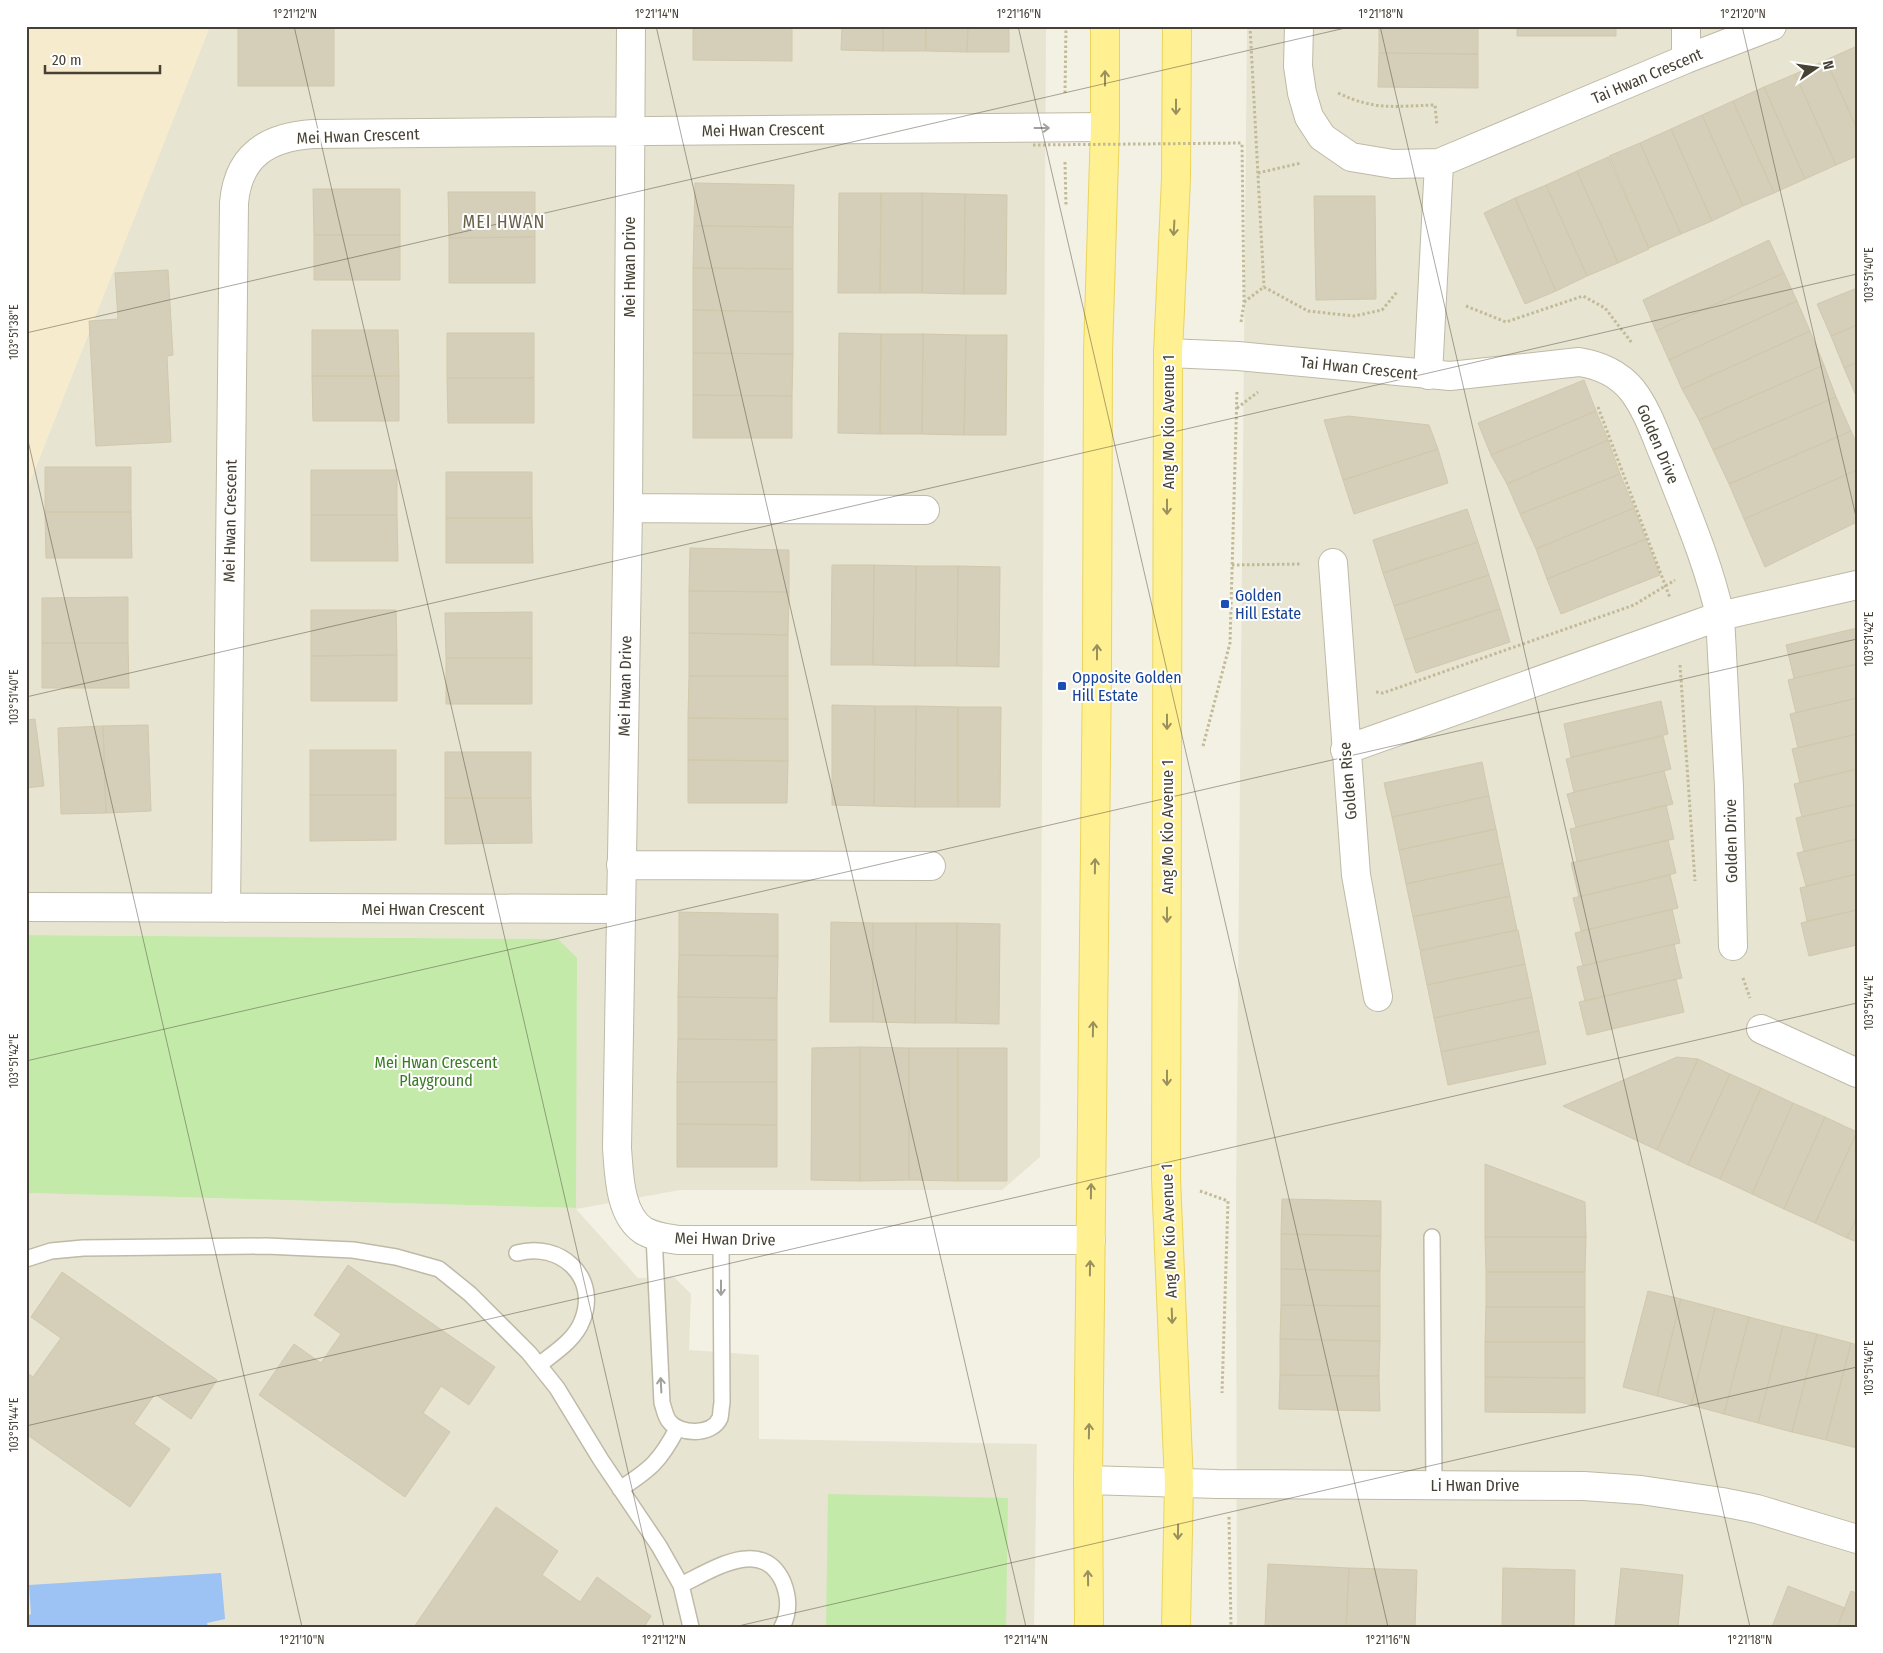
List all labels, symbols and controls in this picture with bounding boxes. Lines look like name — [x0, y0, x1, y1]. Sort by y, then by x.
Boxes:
text: 1°21'12"N — [273, 7, 317, 21]
text: 1°21'14"N — [635, 7, 679, 21]
text: 1°21'16"N — [997, 7, 1041, 21]
text: 1°21'18"N — [1359, 7, 1403, 21]
text: 1°21'20"N — [1720, 7, 1766, 21]
scale bar — [45, 42, 160, 74]
north arrow — [1790, 42, 1840, 92]
street label: Tai Hwan Crescent — [1589, 44, 1706, 108]
text: 20 m — [52, 51, 82, 69]
text: N — [1819, 59, 1837, 71]
one-way arrow — [1100, 70, 1110, 86]
one-way arrow — [1171, 98, 1181, 115]
street label: Mei Hwan Crescent — [701, 119, 825, 141]
one-way arrow — [1034, 123, 1050, 133]
street label: Mei Hwan Crescent — [296, 124, 421, 148]
district label: MEI HWAN — [463, 211, 545, 233]
street label: Mei Hwan Drive — [620, 216, 639, 317]
one-way arrow — [1169, 220, 1178, 236]
text: 103°51'40"E — [1862, 247, 1876, 303]
text: 103°51'38"E — [7, 304, 21, 360]
street label: Tai Hwan Crescent — [1299, 352, 1419, 384]
street label: Ang Mo Kio Avenue 1 — [1159, 355, 1178, 489]
street label: Golden Drive — [1633, 401, 1683, 487]
street label: Mei Hwan Crescent — [219, 459, 241, 583]
one-way arrow — [1162, 498, 1172, 514]
place label: Golden Hill Estate — [1235, 586, 1301, 623]
marker: Golden Hill Estate — [1219, 598, 1231, 610]
text: 103°51'42"E — [1862, 611, 1876, 666]
street label: Mei Hwan Drive — [615, 635, 635, 737]
one-way arrow — [1092, 644, 1102, 660]
place label: Opposite Golden Hill Estate — [1072, 668, 1182, 705]
text: 103°51'40"E — [7, 669, 21, 725]
marker: Opposite Golden Hill Estate — [1056, 680, 1068, 692]
one-way arrow — [1162, 713, 1172, 729]
street label: Golden Rise — [1335, 741, 1361, 821]
street label: Ang Mo Kio Avenue 1 — [1158, 760, 1177, 894]
street label: Golden Drive — [1721, 799, 1741, 883]
one-way arrow — [1090, 859, 1100, 875]
street label: Mei Hwan Crescent — [362, 900, 485, 919]
one-way arrow — [1162, 906, 1172, 923]
text: 103°51'44"E — [1862, 975, 1876, 1030]
one-way arrow — [1088, 1021, 1098, 1038]
text: 103°51'42"E — [7, 1033, 21, 1088]
park label: Mei Hwan Crescent Playground — [375, 1053, 498, 1090]
one-way arrow — [1162, 1069, 1172, 1085]
street label: Ang Mo Kio Avenue 1 — [1157, 1163, 1181, 1299]
one-way arrow — [1086, 1184, 1096, 1200]
street label: Mei Hwan Drive — [674, 1229, 776, 1249]
one-way arrow — [1085, 1261, 1095, 1277]
one-way arrow — [716, 1280, 726, 1296]
one-way arrow — [1167, 1307, 1177, 1323]
text: 103°51'46"E — [1862, 1340, 1876, 1396]
one-way arrow — [657, 1377, 666, 1393]
text: 103°51'44"E — [7, 1397, 21, 1452]
one-way arrow — [1084, 1423, 1093, 1439]
street label: Li Hwan Drive — [1431, 1476, 1519, 1495]
one-way arrow — [1173, 1523, 1183, 1539]
one-way arrow — [1083, 1570, 1093, 1586]
text: 1°21'10"N — [279, 1633, 325, 1647]
text: 1°21'12"N — [642, 1633, 686, 1647]
text: 1°21'14"N — [1004, 1633, 1048, 1647]
text: 1°21'16"N — [1366, 1633, 1410, 1647]
text: 1°21'18"N — [1728, 1633, 1772, 1647]

